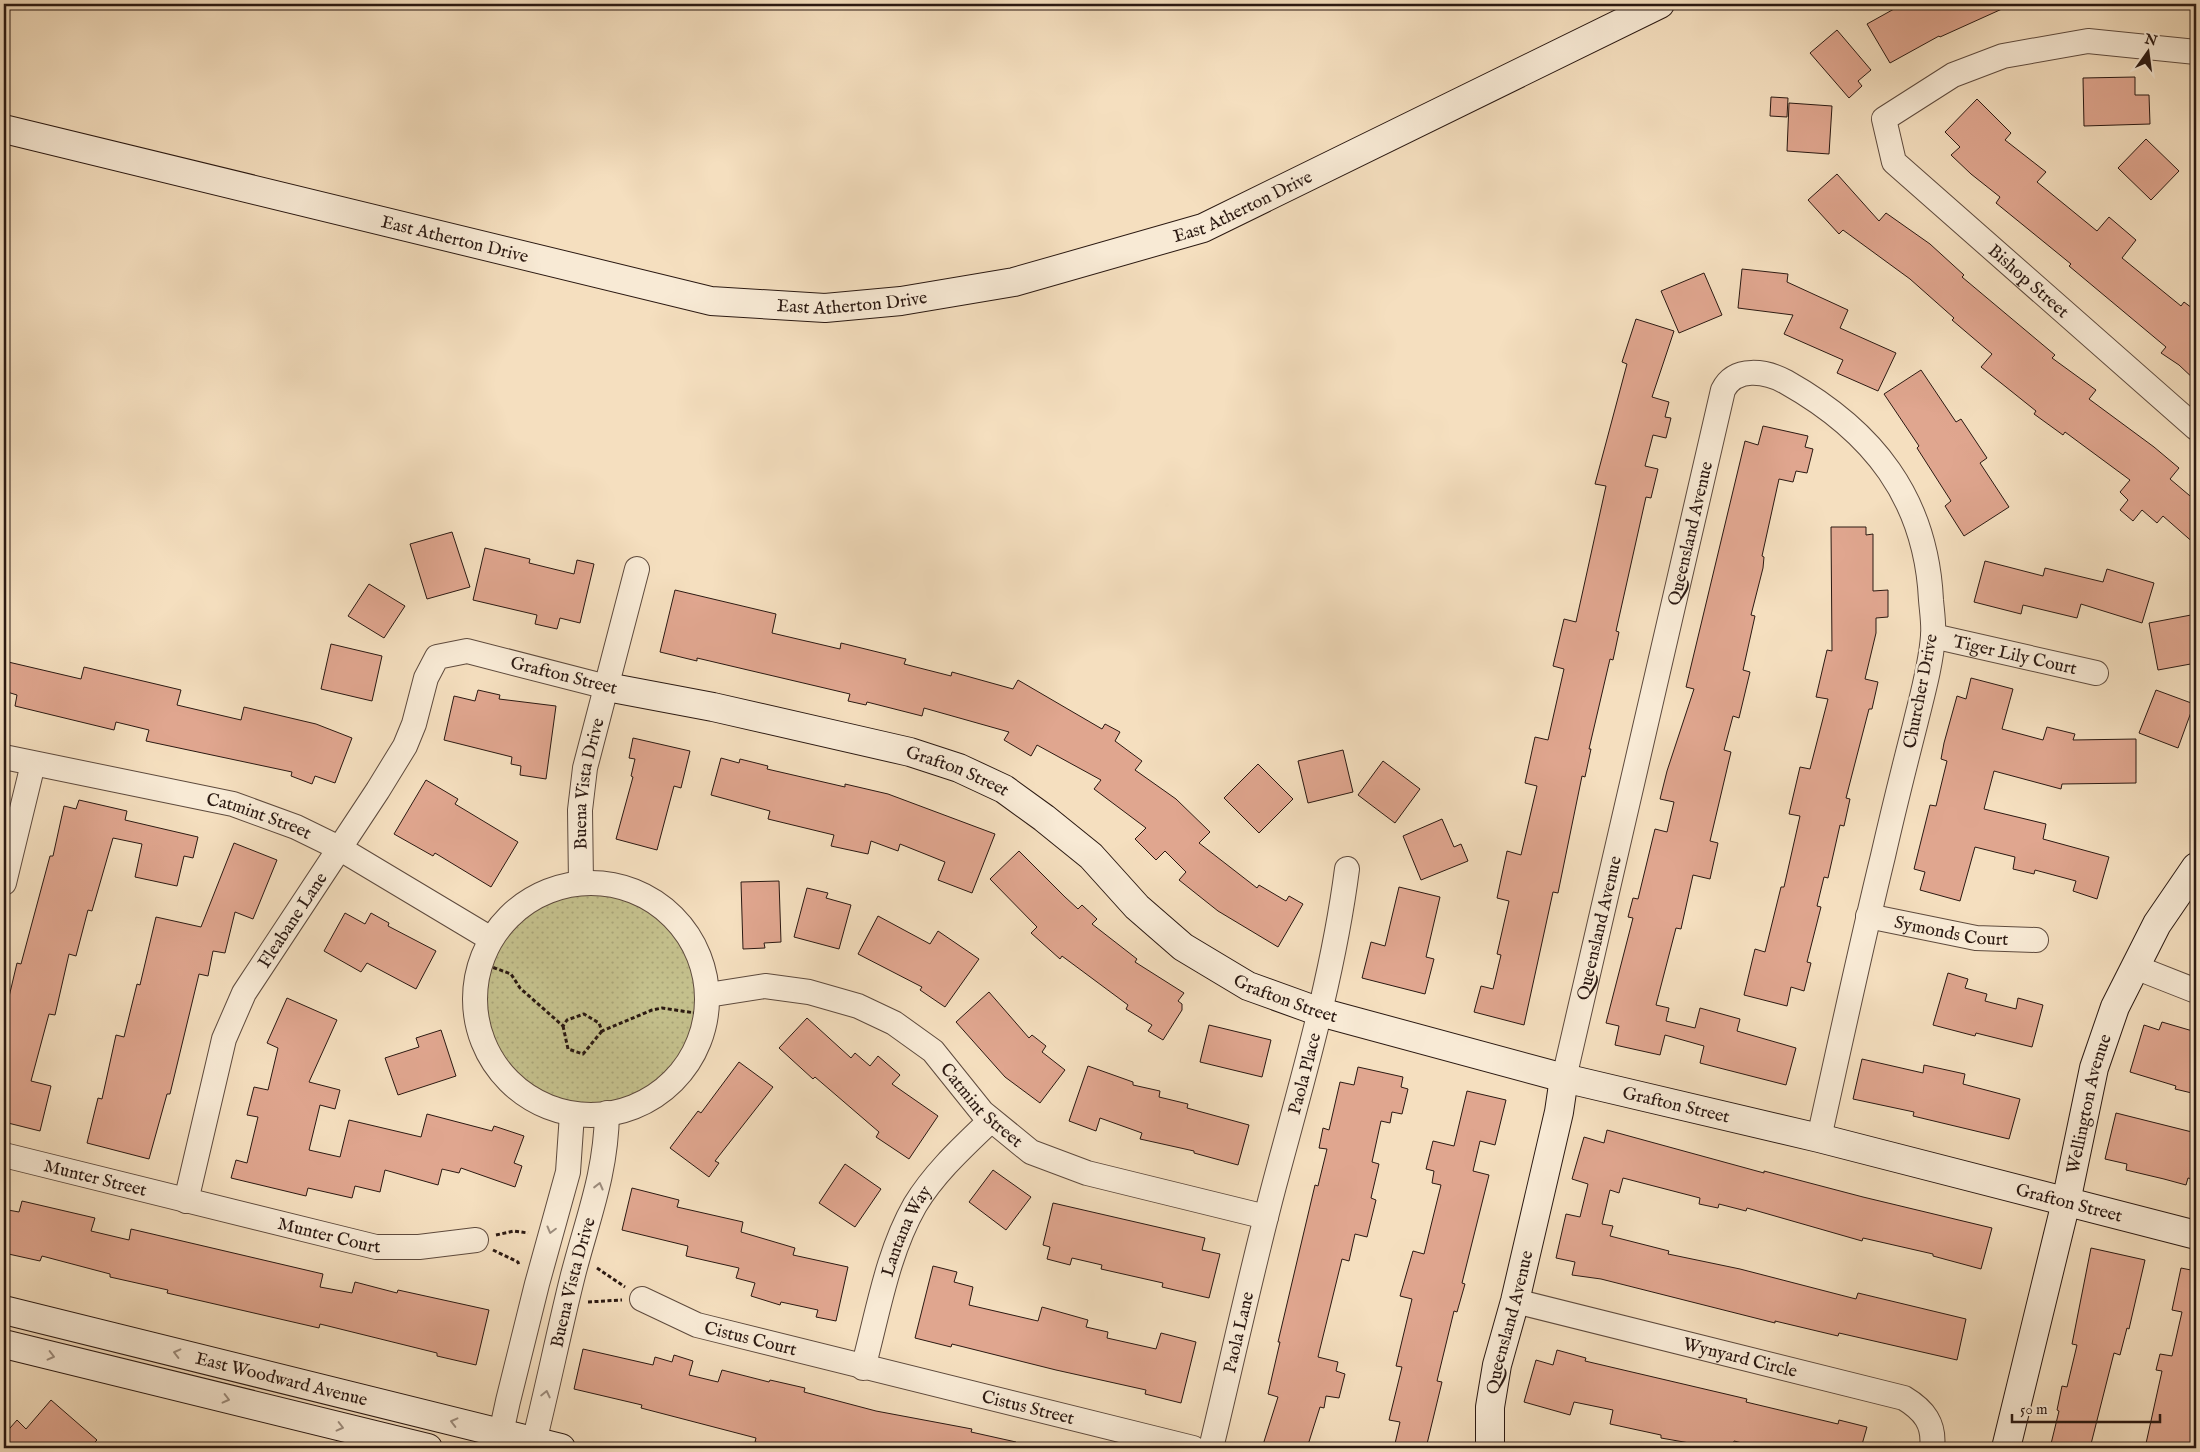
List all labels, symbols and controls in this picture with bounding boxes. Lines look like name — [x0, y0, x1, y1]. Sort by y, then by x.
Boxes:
north arrow — [2122, 28, 2172, 78]
text: N — [2142, 30, 2159, 51]
street label: East Atherton Drive — [1171, 166, 1317, 249]
street label: East Atherton Drive — [379, 211, 530, 269]
street label: Bishop Street — [1982, 240, 2073, 324]
street label: East Atherton Drive — [776, 287, 929, 321]
street label: Queensland Avenue — [1664, 459, 1719, 608]
street label: Tiger Lily Court — [1950, 631, 2079, 681]
street label: Churcher Drive — [1899, 632, 1944, 751]
street label: Grafton Street — [508, 652, 619, 701]
street label: Buena Vista Drive — [570, 716, 611, 850]
street label: Grafton Street — [903, 741, 1014, 802]
street label: Catmint Street — [204, 789, 315, 846]
street label: Queensland Avenue — [1572, 854, 1628, 1003]
street label: Fleabane Lane — [254, 869, 333, 973]
street label: Symonds Court — [1892, 912, 2009, 952]
street label: Grafton Street — [1228, 970, 1340, 1029]
street label: Paola Place — [1284, 1031, 1327, 1117]
street label: Wellington Avenue — [2062, 1031, 2118, 1176]
street label: Catmint Street — [934, 1059, 1027, 1154]
street label: Grafton Street — [1620, 1082, 1732, 1130]
street label: Munter Street — [41, 1155, 149, 1203]
street label: Grafton Street — [2013, 1179, 2125, 1229]
street label: Lantana Way — [877, 1181, 938, 1280]
one-way arrow — [593, 1182, 604, 1191]
street label: Munter Court — [275, 1213, 380, 1260]
street label: Buena Vista Drive — [546, 1215, 602, 1350]
one-way arrow — [547, 1226, 557, 1234]
street label: Queensland Avenue — [1482, 1248, 1539, 1396]
street label: Paola Lane — [1219, 1290, 1260, 1375]
street label: Cistus Court — [702, 1317, 799, 1362]
street label: Wynyard Circle — [1680, 1333, 1799, 1384]
one-way arrow — [173, 1348, 182, 1359]
street label: East Woodward Avenue — [193, 1348, 370, 1413]
one-way arrow — [47, 1350, 56, 1361]
street label: Cistus Street — [979, 1386, 1076, 1431]
one-way arrow — [540, 1390, 551, 1399]
scale bar — [2012, 1392, 2160, 1424]
one-way arrow — [221, 1393, 230, 1404]
text: 50 m — [2020, 1400, 2048, 1419]
one-way arrow — [449, 1417, 458, 1428]
one-way arrow — [335, 1421, 344, 1432]

